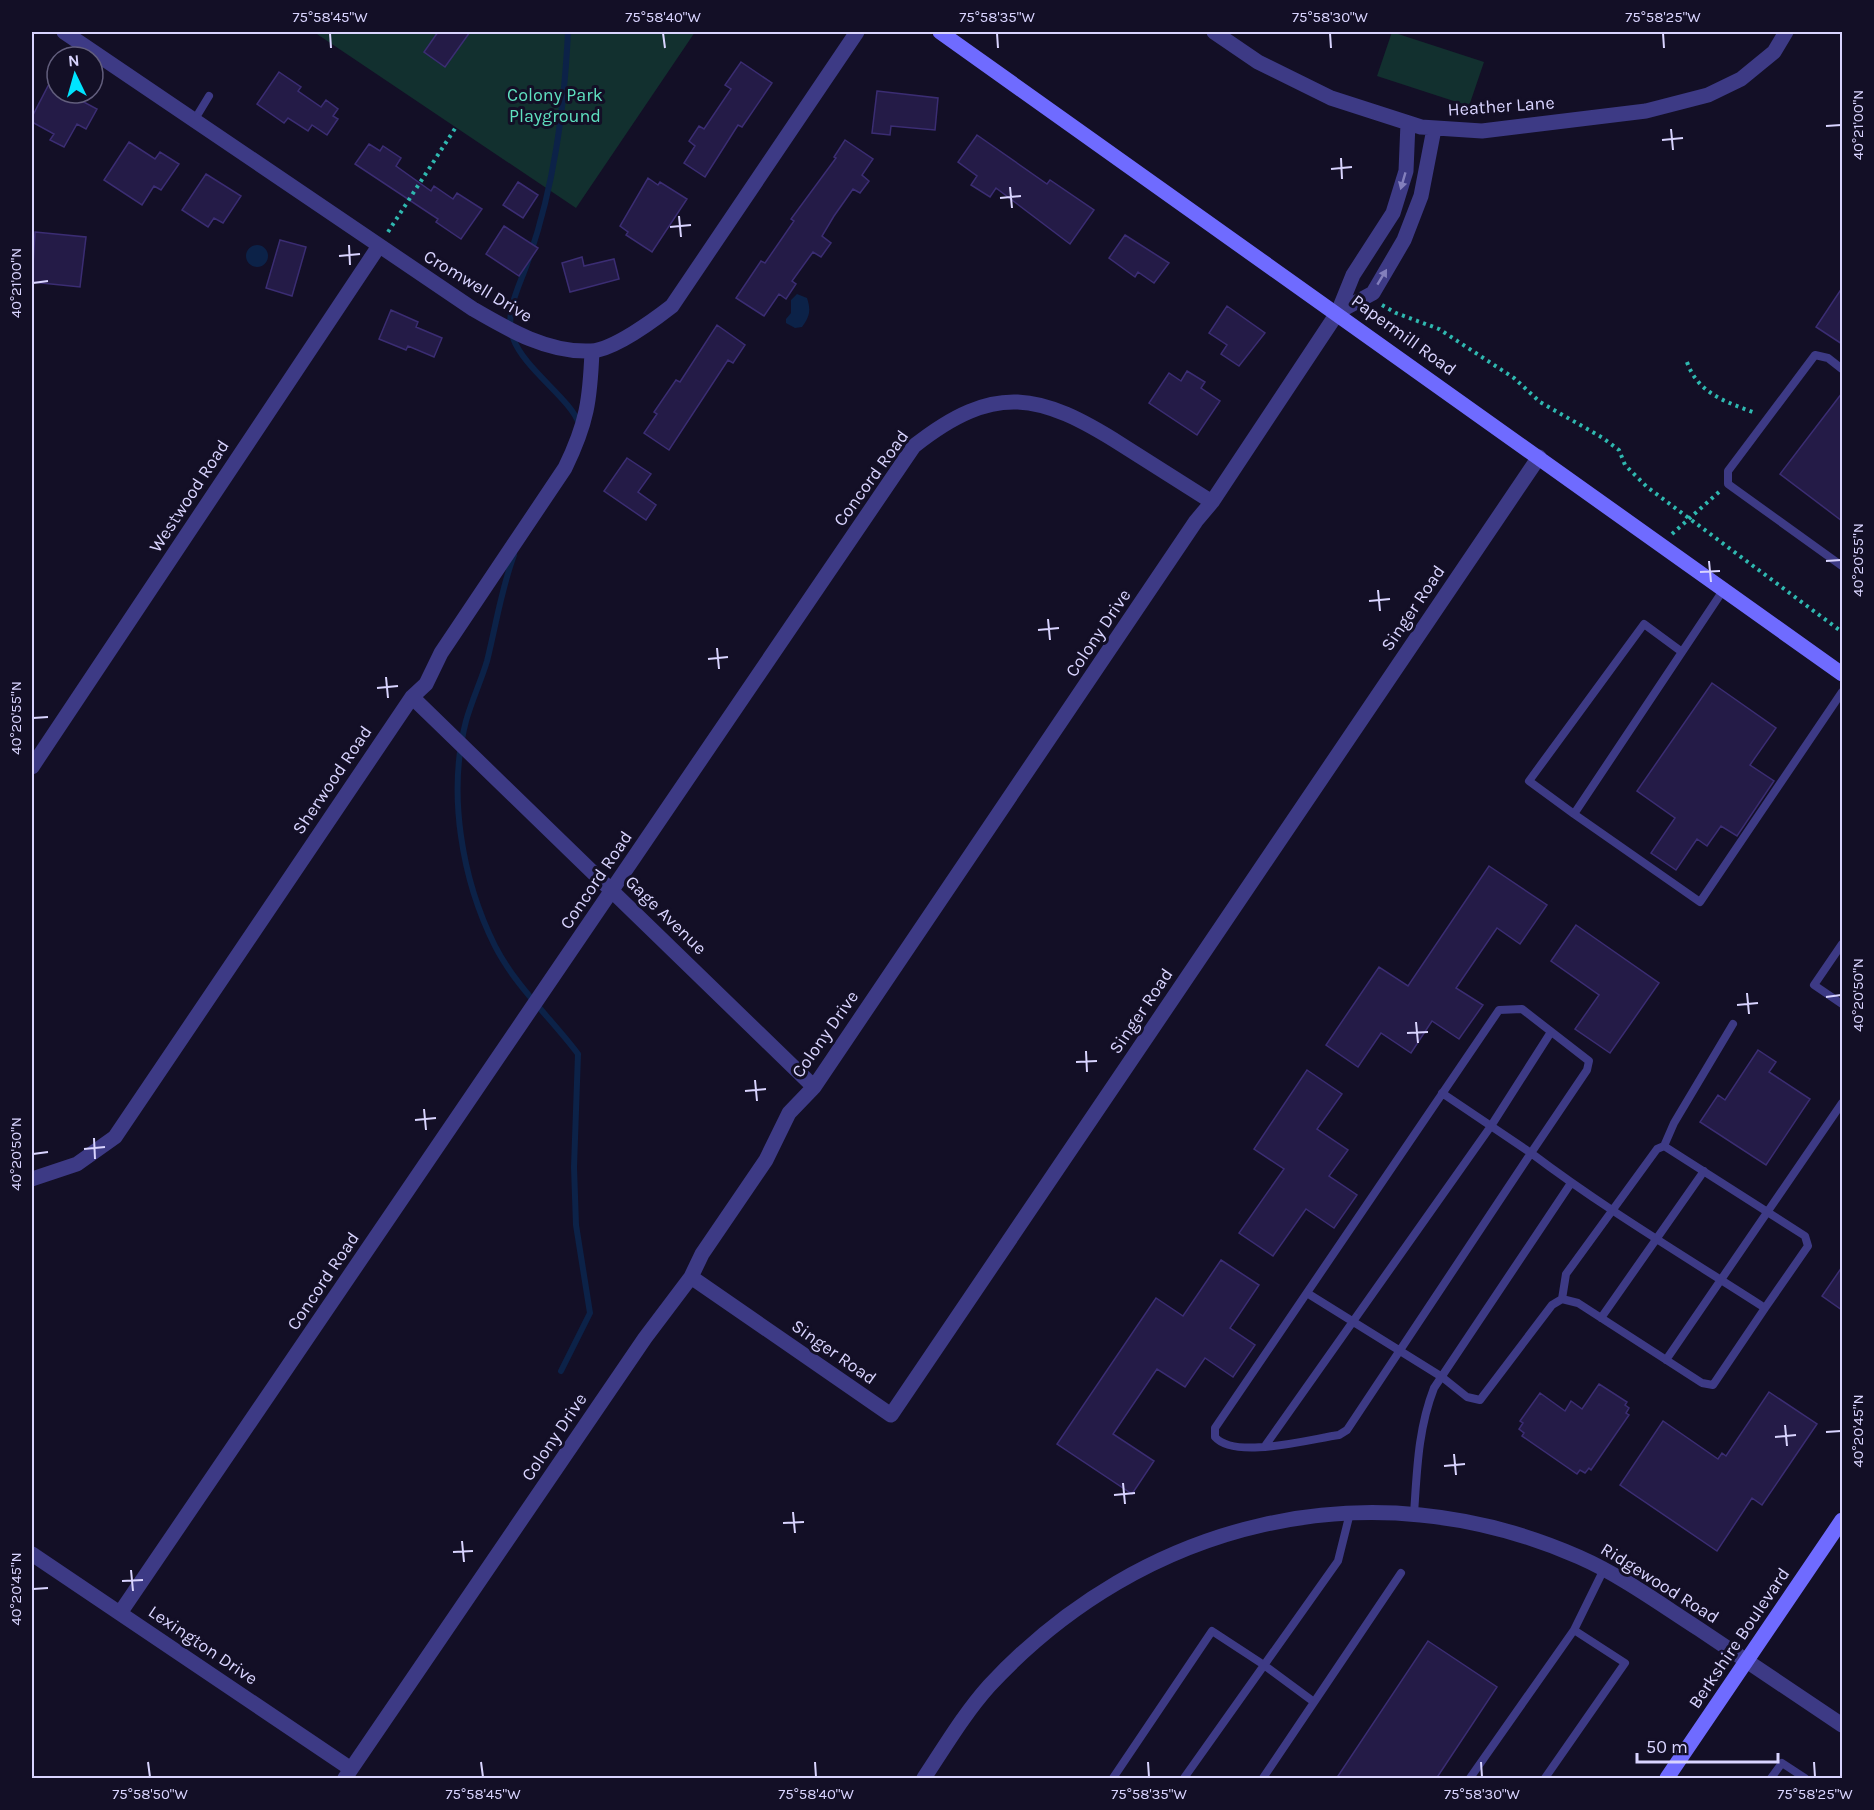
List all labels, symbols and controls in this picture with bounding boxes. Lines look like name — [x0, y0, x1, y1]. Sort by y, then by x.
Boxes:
text: 75°58'45"W — [292, 8, 368, 26]
text: 75°58'40"W — [625, 8, 701, 26]
text: 75°58'35"W — [959, 8, 1035, 26]
text: 75°58'30"W — [1292, 8, 1369, 26]
text: 75°58'25"W — [1625, 8, 1701, 26]
north arrow — [45, 45, 105, 105]
text: N — [67, 51, 80, 71]
park label: Colony Park Playground — [507, 84, 603, 127]
text: 40°21'00"N — [1849, 90, 1867, 160]
street label: Heather Lane — [1447, 91, 1555, 121]
one-way arrow — [1398, 172, 1407, 190]
street label: Cromwell Drive — [420, 245, 536, 327]
text: 40°21'00"N — [7, 248, 25, 318]
one-way arrow — [1377, 268, 1387, 285]
street label: Papermill Road — [1347, 290, 1461, 380]
street label: Concord Road — [829, 426, 913, 530]
street label: Westwood Road — [144, 435, 234, 557]
text: 40°20'55"N — [1849, 523, 1867, 597]
street label: Singer Road — [1376, 561, 1450, 655]
street label: Colony Drive — [1061, 585, 1135, 681]
text: 40°20'55"N — [7, 681, 25, 755]
street label: Sherwood Road — [287, 721, 377, 839]
street label: Concord Road — [555, 827, 637, 933]
street label: Gage Avenue — [621, 871, 711, 959]
text: 40°20'50"N — [1849, 958, 1867, 1032]
street label: Singer Road — [1104, 964, 1178, 1058]
street label: Colony Drive — [787, 986, 863, 1082]
text: 40°20'50"N — [7, 1117, 25, 1191]
street label: Concord Road — [282, 1228, 364, 1334]
street label: Singer Road — [787, 1315, 881, 1389]
street label: Colony Drive — [517, 1389, 591, 1485]
text: 40°20'45"N — [1849, 1394, 1867, 1468]
street label: Ridgewood Road — [1597, 1538, 1723, 1628]
text: 40°20'45"N — [7, 1552, 25, 1626]
street label: Berkshire Boulevard — [1684, 1563, 1794, 1713]
street label: Lexington Drive — [144, 1600, 262, 1690]
scale bar — [1637, 1726, 1778, 1764]
text: 50 m — [1646, 1736, 1688, 1758]
text: 75°58'50"W — [112, 1785, 188, 1803]
text: 75°58'45"W — [445, 1785, 521, 1803]
text: 75°58'40"W — [778, 1785, 854, 1803]
text: 75°58'35"W — [1111, 1785, 1187, 1803]
text: 75°58'30"W — [1444, 1785, 1521, 1803]
text: 75°58'25"W — [1777, 1785, 1853, 1803]

